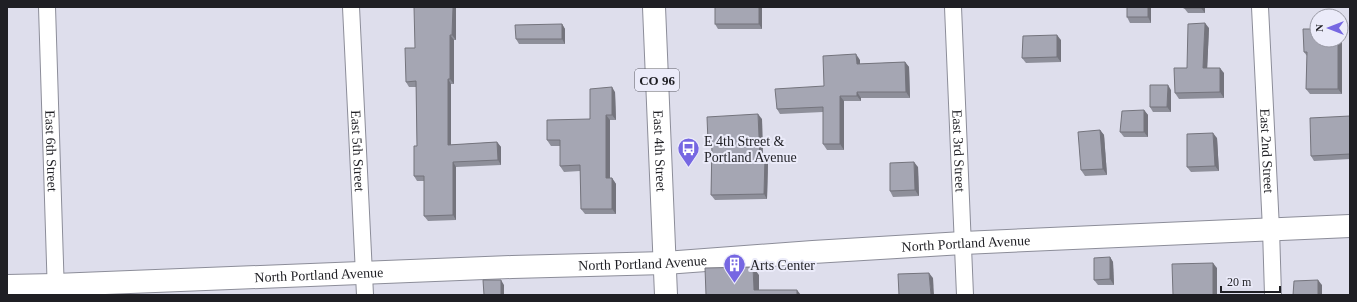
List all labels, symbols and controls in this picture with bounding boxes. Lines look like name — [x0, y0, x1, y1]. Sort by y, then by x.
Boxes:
north arrow — [1309, 8, 1349, 48]
text: N — [1313, 24, 1325, 32]
road number: CO 96 — [635, 69, 679, 91]
street label: East 2nd Street — [1258, 108, 1277, 194]
street label: East 3rd Street — [950, 109, 968, 193]
street label: East 6th Street — [43, 110, 60, 192]
street label: East 5th Street — [349, 110, 367, 192]
street label: East 4th Street — [651, 110, 669, 192]
place label: E 4th Street & Portland Avenue — [704, 134, 797, 165]
bus stop icon: E 4th Street & Portland Avenue — [676, 136, 702, 169]
street label: North Portland Avenue — [901, 232, 1031, 254]
street label: North Portland Avenue — [578, 252, 707, 273]
building icon: Arts Center — [722, 252, 748, 285]
place label: Arts Center — [750, 258, 815, 273]
street label: North Portland Avenue — [254, 265, 383, 285]
scale bar — [1221, 268, 1280, 294]
text: 20 m — [1227, 275, 1252, 289]

